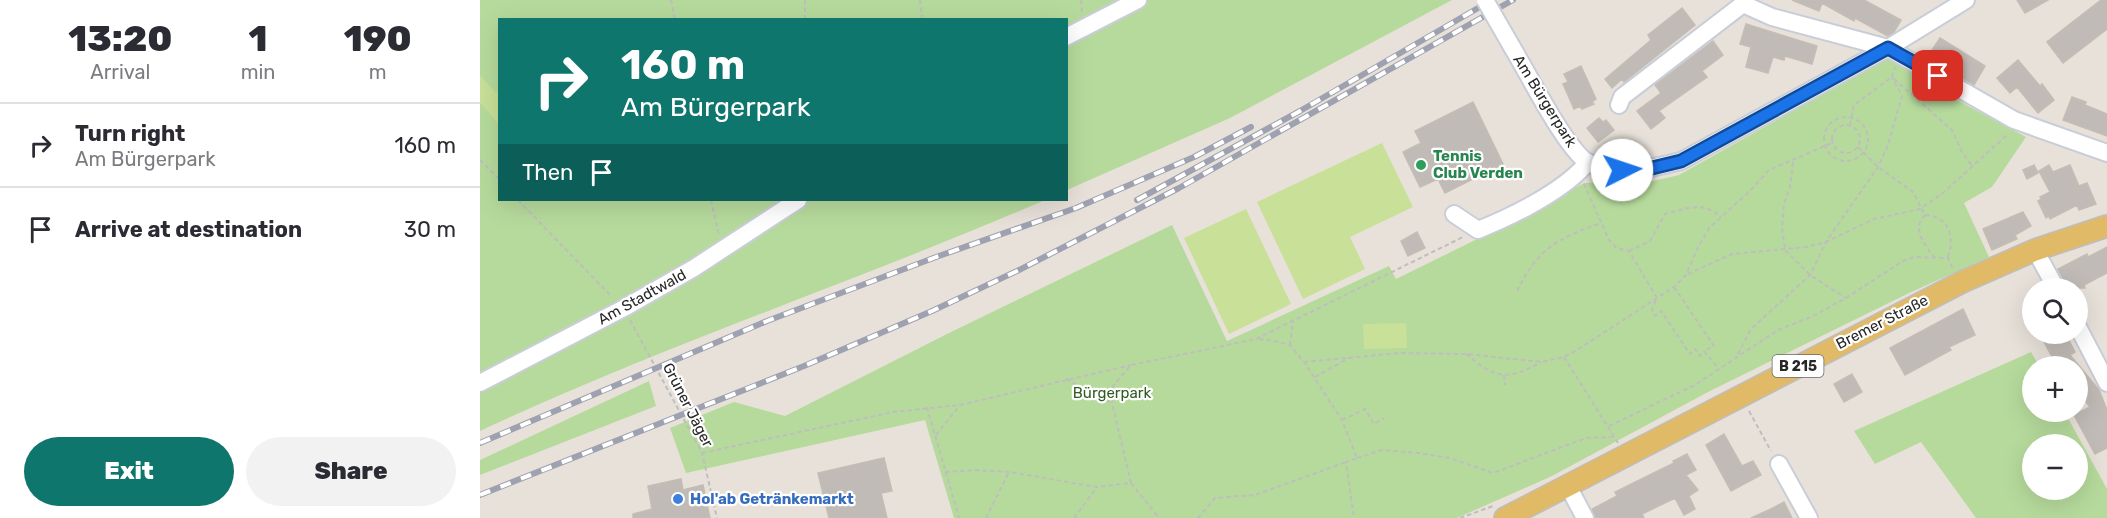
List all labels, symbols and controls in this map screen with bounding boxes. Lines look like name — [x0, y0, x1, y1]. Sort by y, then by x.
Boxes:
text: 13:20 — [68, 17, 172, 60]
text: 1 — [249, 17, 268, 60]
text: 190 — [344, 17, 412, 60]
text: 160 m — [621, 40, 745, 90]
icon: right — [522, 42, 600, 120]
pin — [1912, 50, 1963, 101]
street label: Am Bürgerpark — [1509, 52, 1581, 151]
icon: arrive — [1921, 59, 1954, 92]
text: Arrival — [90, 60, 150, 84]
text: min — [241, 60, 275, 84]
text: m — [369, 60, 387, 84]
text: Am Bürgerpark — [621, 91, 811, 123]
text: Turn right — [75, 120, 185, 147]
icon: right — [24, 129, 57, 162]
text: 160 m — [394, 132, 456, 159]
position arrow — [1590, 138, 1654, 202]
text: Am Bürgerpark — [75, 147, 216, 171]
place label: Tennis Club Verden — [1433, 147, 1523, 182]
icon: arrive — [585, 156, 618, 189]
marker: Tennis Club Verden — [1414, 158, 1428, 172]
text: Then — [522, 159, 573, 186]
icon: arrive — [24, 213, 57, 246]
text: Arrive at destination — [75, 216, 302, 243]
text: 30 m — [404, 216, 456, 243]
street label: Am Stadtwald — [595, 265, 689, 329]
map controls — [2022, 278, 2088, 500]
button: search — [2022, 278, 2088, 344]
street label: Bremer Straße — [1833, 291, 1931, 353]
road number: B 215 — [1772, 355, 1824, 377]
button: + — [2022, 356, 2088, 422]
street label: Grüner Jäger — [659, 360, 717, 450]
park label: Bürgerpark — [1073, 384, 1151, 402]
button: − — [2022, 434, 2088, 500]
button: Exit — [24, 437, 234, 506]
button: Share — [246, 437, 456, 506]
place label: Hol'ab Getränkemarkt — [690, 490, 854, 508]
marker: Hol'ab Getränkemarkt — [671, 492, 685, 506]

